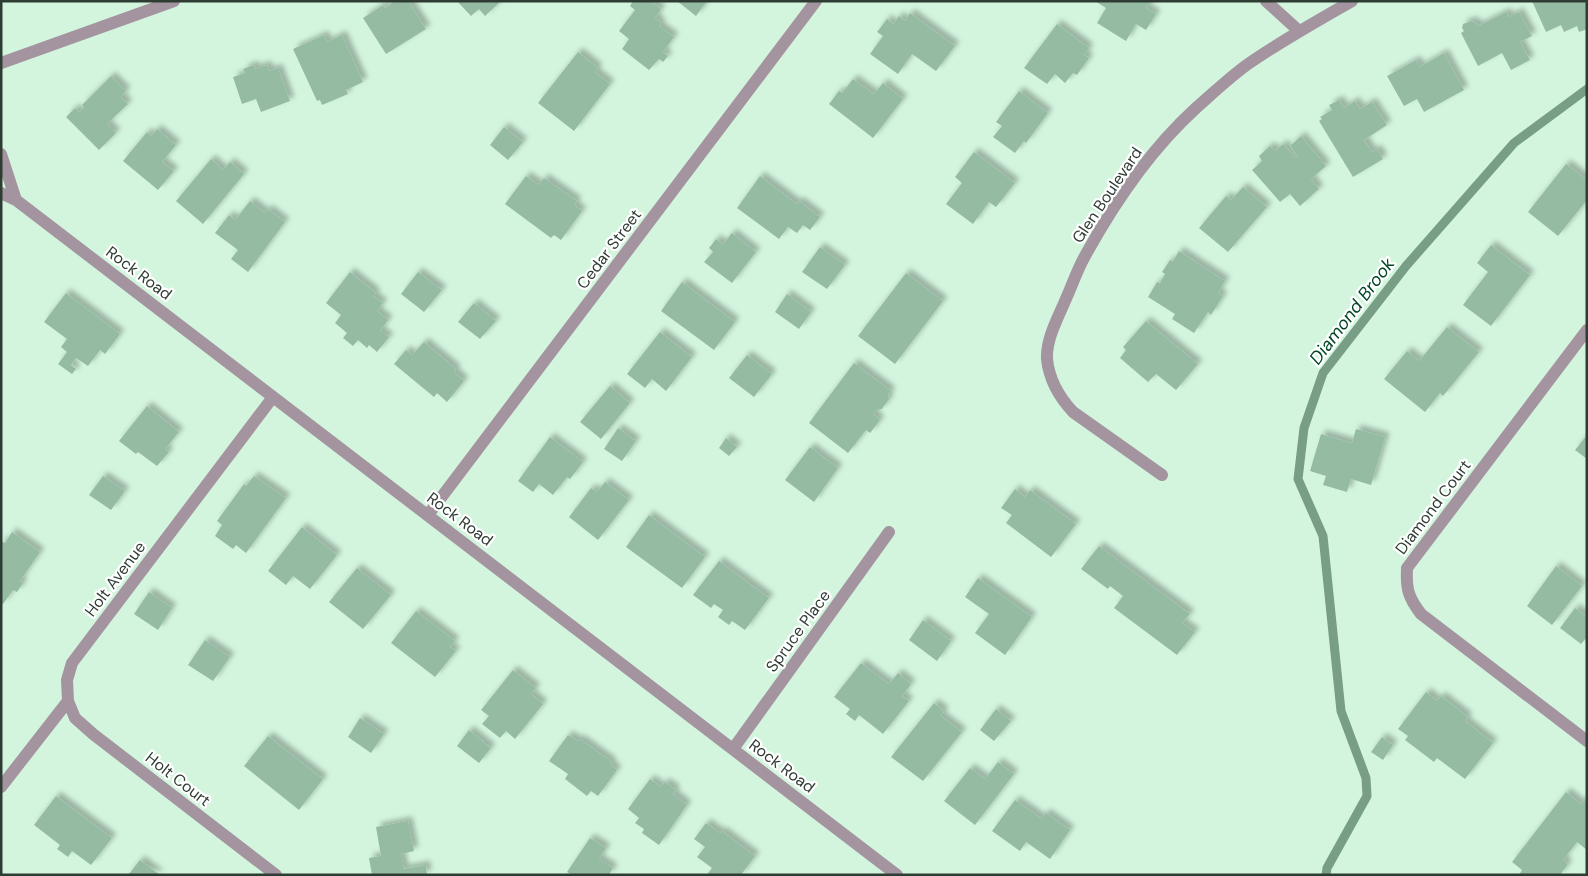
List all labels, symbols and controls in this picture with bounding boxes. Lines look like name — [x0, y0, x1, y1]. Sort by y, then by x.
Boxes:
street label: Glen Boulevard — [1067, 143, 1147, 247]
street label: Cedar Street — [572, 205, 646, 293]
street label: Rock Road — [102, 241, 176, 305]
water label: Diamond Brook — [1304, 252, 1401, 369]
street label: Diamond Court — [1391, 456, 1475, 558]
street label: Rock Road — [423, 487, 497, 551]
street label: Holt Avenue — [80, 537, 150, 621]
street label: Spruce Place — [761, 586, 835, 676]
street label: Rock Road — [745, 734, 819, 798]
street label: Holt Court — [141, 747, 215, 811]

